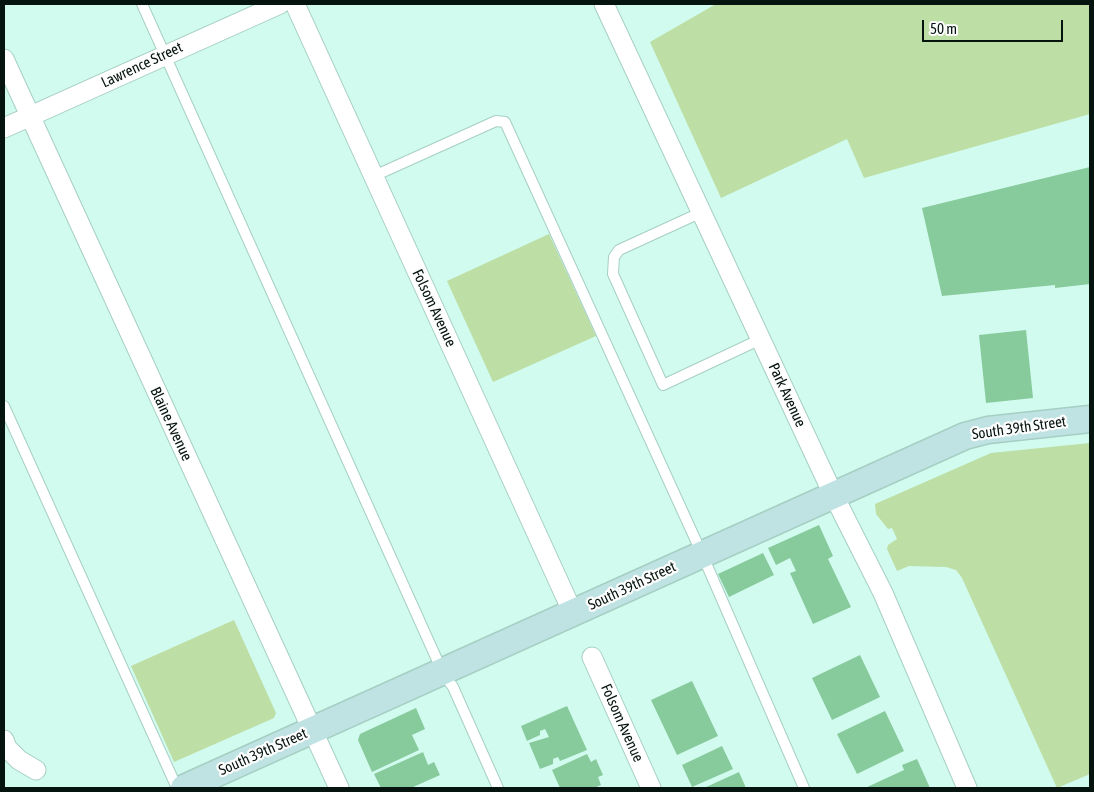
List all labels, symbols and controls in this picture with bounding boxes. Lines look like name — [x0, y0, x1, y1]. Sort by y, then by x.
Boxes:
scale bar — [924, 10, 1065, 42]
text: 50 m — [930, 20, 957, 37]
street label: Lawrence Street — [99, 38, 185, 92]
street label: Folsom Avenue — [408, 266, 460, 350]
street label: Park Avenue — [764, 360, 810, 430]
street label: Blaine Avenue — [146, 384, 196, 464]
street label: South 39th Street — [971, 412, 1067, 444]
street label: South 39th Street — [585, 558, 679, 614]
street label: Folsom Avenue — [597, 681, 647, 765]
street label: South 39th Street — [216, 724, 310, 780]

